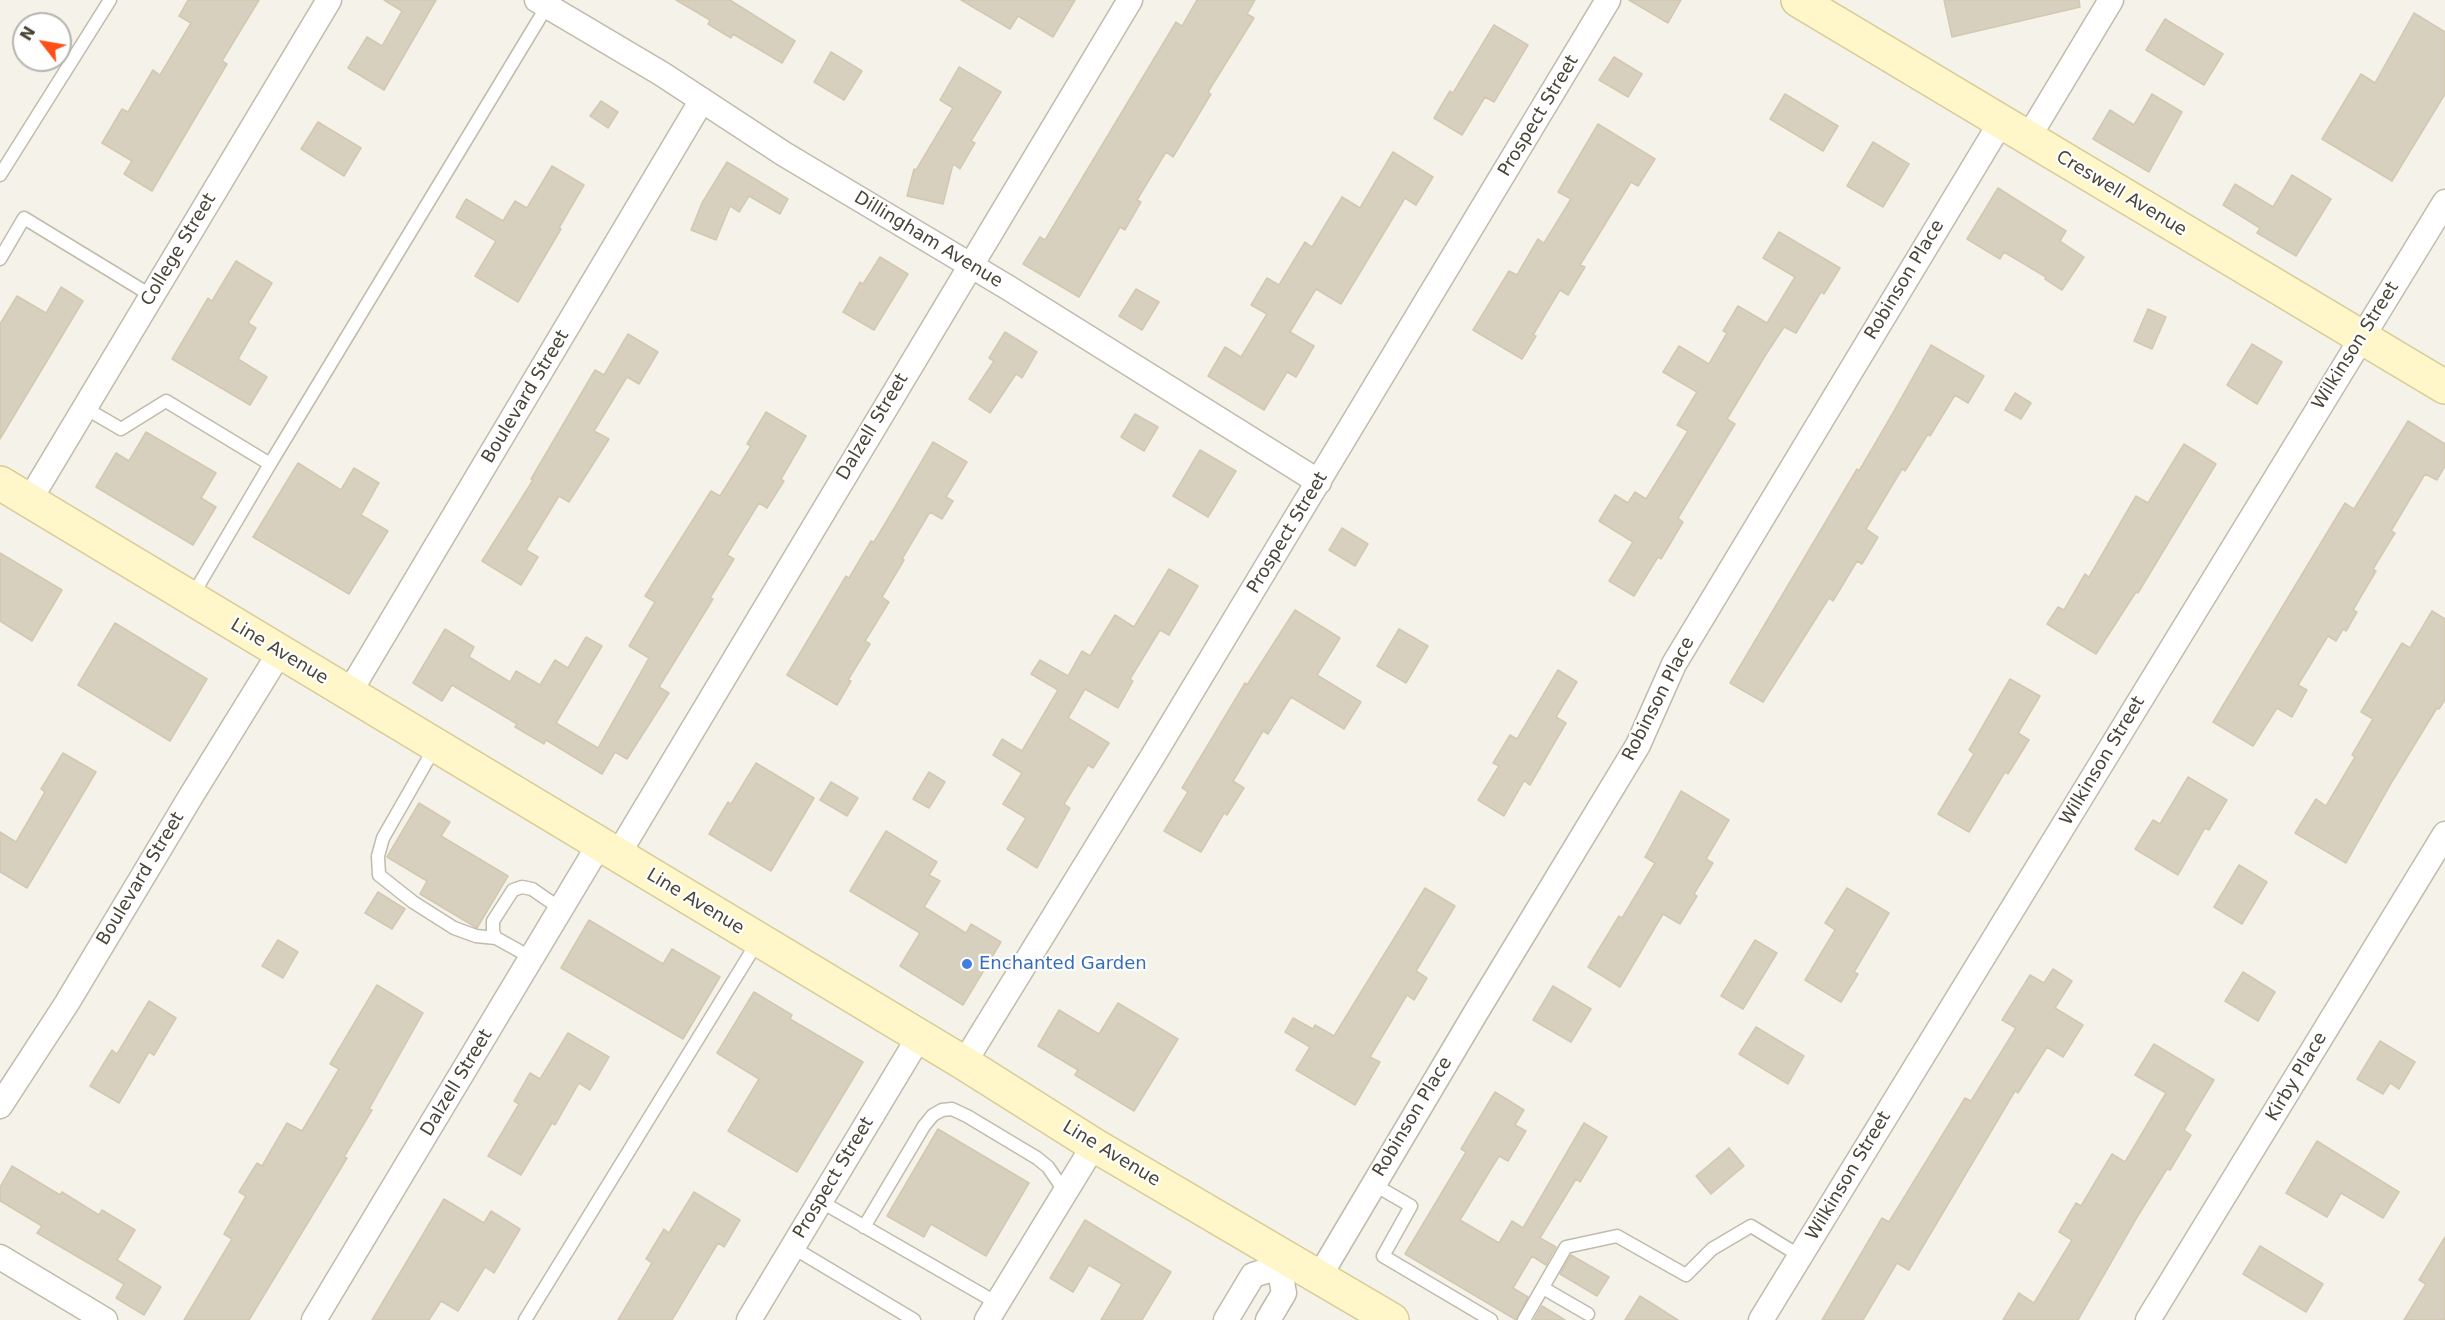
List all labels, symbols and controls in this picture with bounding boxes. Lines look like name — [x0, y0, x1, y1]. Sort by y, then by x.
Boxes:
north arrow — [12, 12, 72, 72]
text: N — [16, 23, 39, 44]
street label: Prospect Street — [1494, 51, 1584, 181]
street label: Creswell Avenue — [2052, 147, 2190, 241]
street label: Dillingham Avenue — [850, 187, 1006, 293]
street label: College Street — [137, 190, 221, 310]
street label: Robinson Place — [1861, 216, 1949, 344]
street label: Wilkinson Street — [2308, 278, 2404, 414]
street label: Boulevard Street — [478, 327, 574, 467]
street label: Dalzell Street — [833, 370, 913, 484]
street label: Prospect Street — [1243, 468, 1333, 598]
street label: Line Avenue — [226, 614, 332, 690]
street label: Robinson Place — [1619, 634, 1699, 764]
street label: Wilkinson Street — [2056, 693, 2150, 829]
street label: Boulevard Street — [93, 809, 189, 949]
street label: Line Avenue — [642, 864, 748, 940]
place label: Enchanted Garden — [979, 953, 1147, 975]
marker: Enchanted Garden — [960, 957, 974, 971]
street label: Dalzell Street — [417, 1026, 497, 1140]
street label: Kirby Place — [2262, 1029, 2332, 1125]
street label: Robinson Place — [1369, 1053, 1457, 1181]
street label: Wilkinson Street — [1802, 1108, 1896, 1244]
street label: Prospect Street — [789, 1113, 879, 1243]
street label: Line Avenue — [1058, 1116, 1164, 1192]

